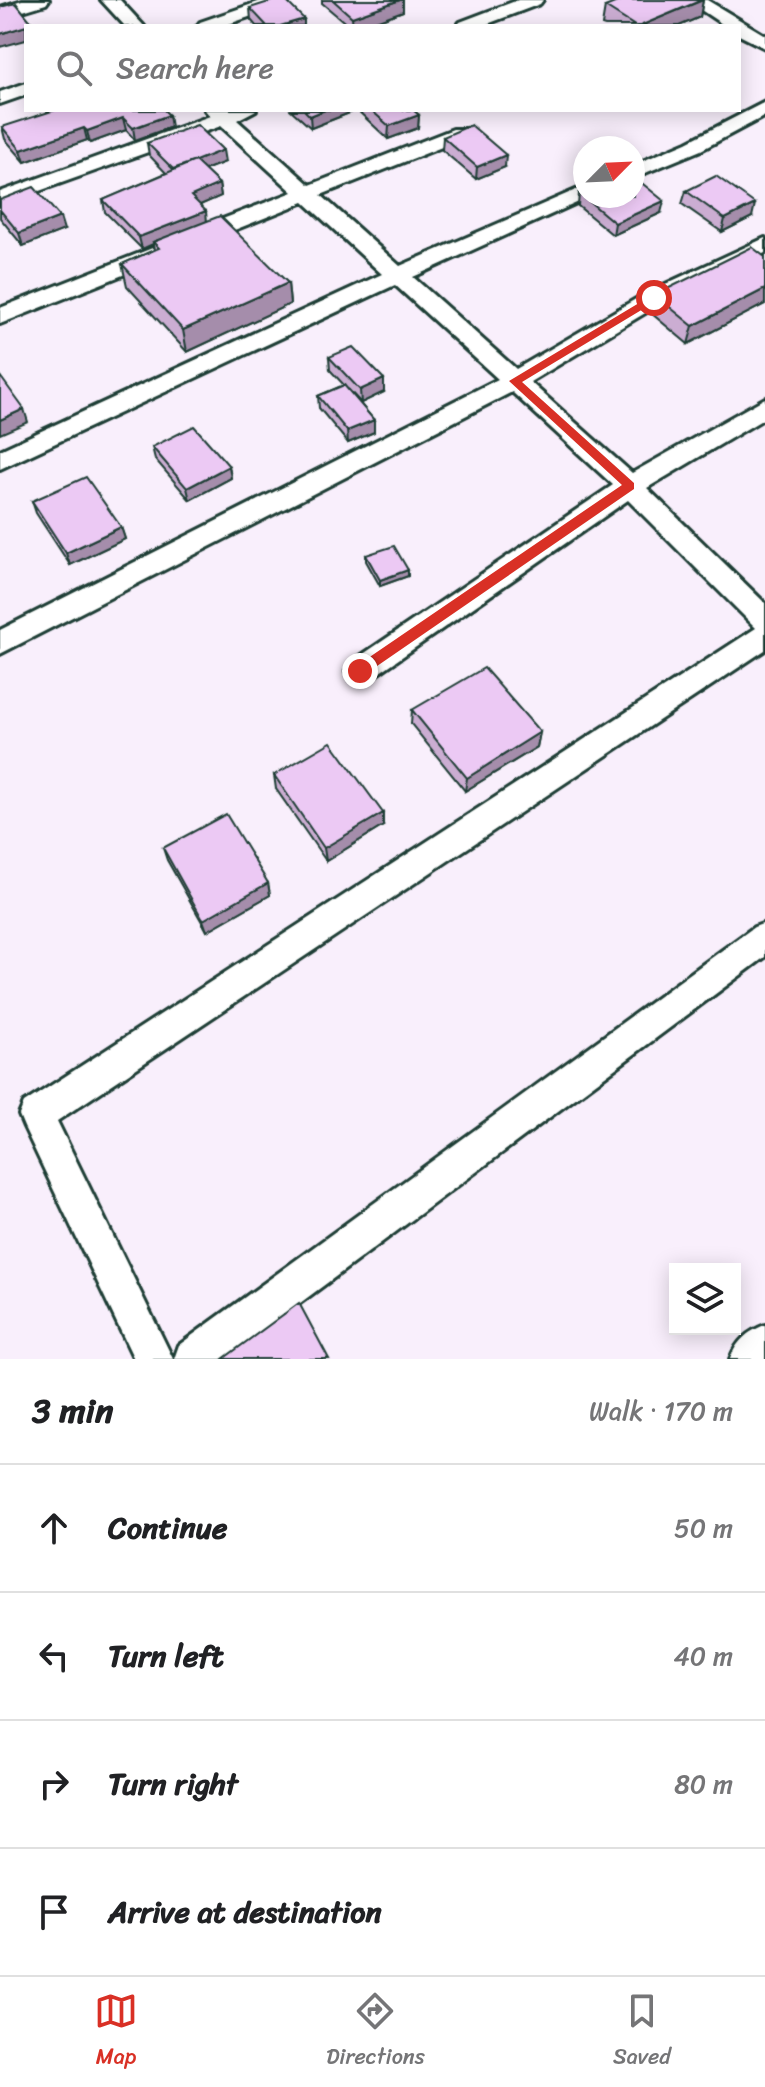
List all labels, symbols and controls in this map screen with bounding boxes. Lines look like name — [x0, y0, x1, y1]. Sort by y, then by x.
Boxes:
search box — [24, 24, 741, 112]
text: Search here — [116, 41, 274, 95]
icon: search — [52, 46, 96, 90]
north arrow — [573, 136, 645, 208]
route start — [636, 280, 672, 316]
route end — [342, 653, 378, 689]
map controls — [669, 1263, 741, 1335]
button: layers — [669, 1263, 741, 1335]
text: 3 min — [32, 1381, 113, 1441]
text: Walk · 170 m — [589, 1388, 733, 1434]
text: Continue — [108, 1501, 227, 1555]
text: 50 m — [674, 1505, 733, 1551]
icon: ahead — [32, 1506, 76, 1550]
text: Turn left — [108, 1629, 224, 1683]
text: 40 m — [674, 1633, 733, 1679]
icon: left — [32, 1634, 76, 1678]
text: Turn right — [108, 1757, 238, 1811]
text: 80 m — [674, 1761, 733, 1807]
icon: right — [32, 1762, 76, 1806]
text: Arrive at destination — [108, 1885, 382, 1939]
icon: arrive — [32, 1890, 76, 1934]
tab: Map — [94, 1989, 138, 2076]
tab: Directions — [326, 1989, 425, 2076]
tab: Saved — [613, 1989, 671, 2076]

